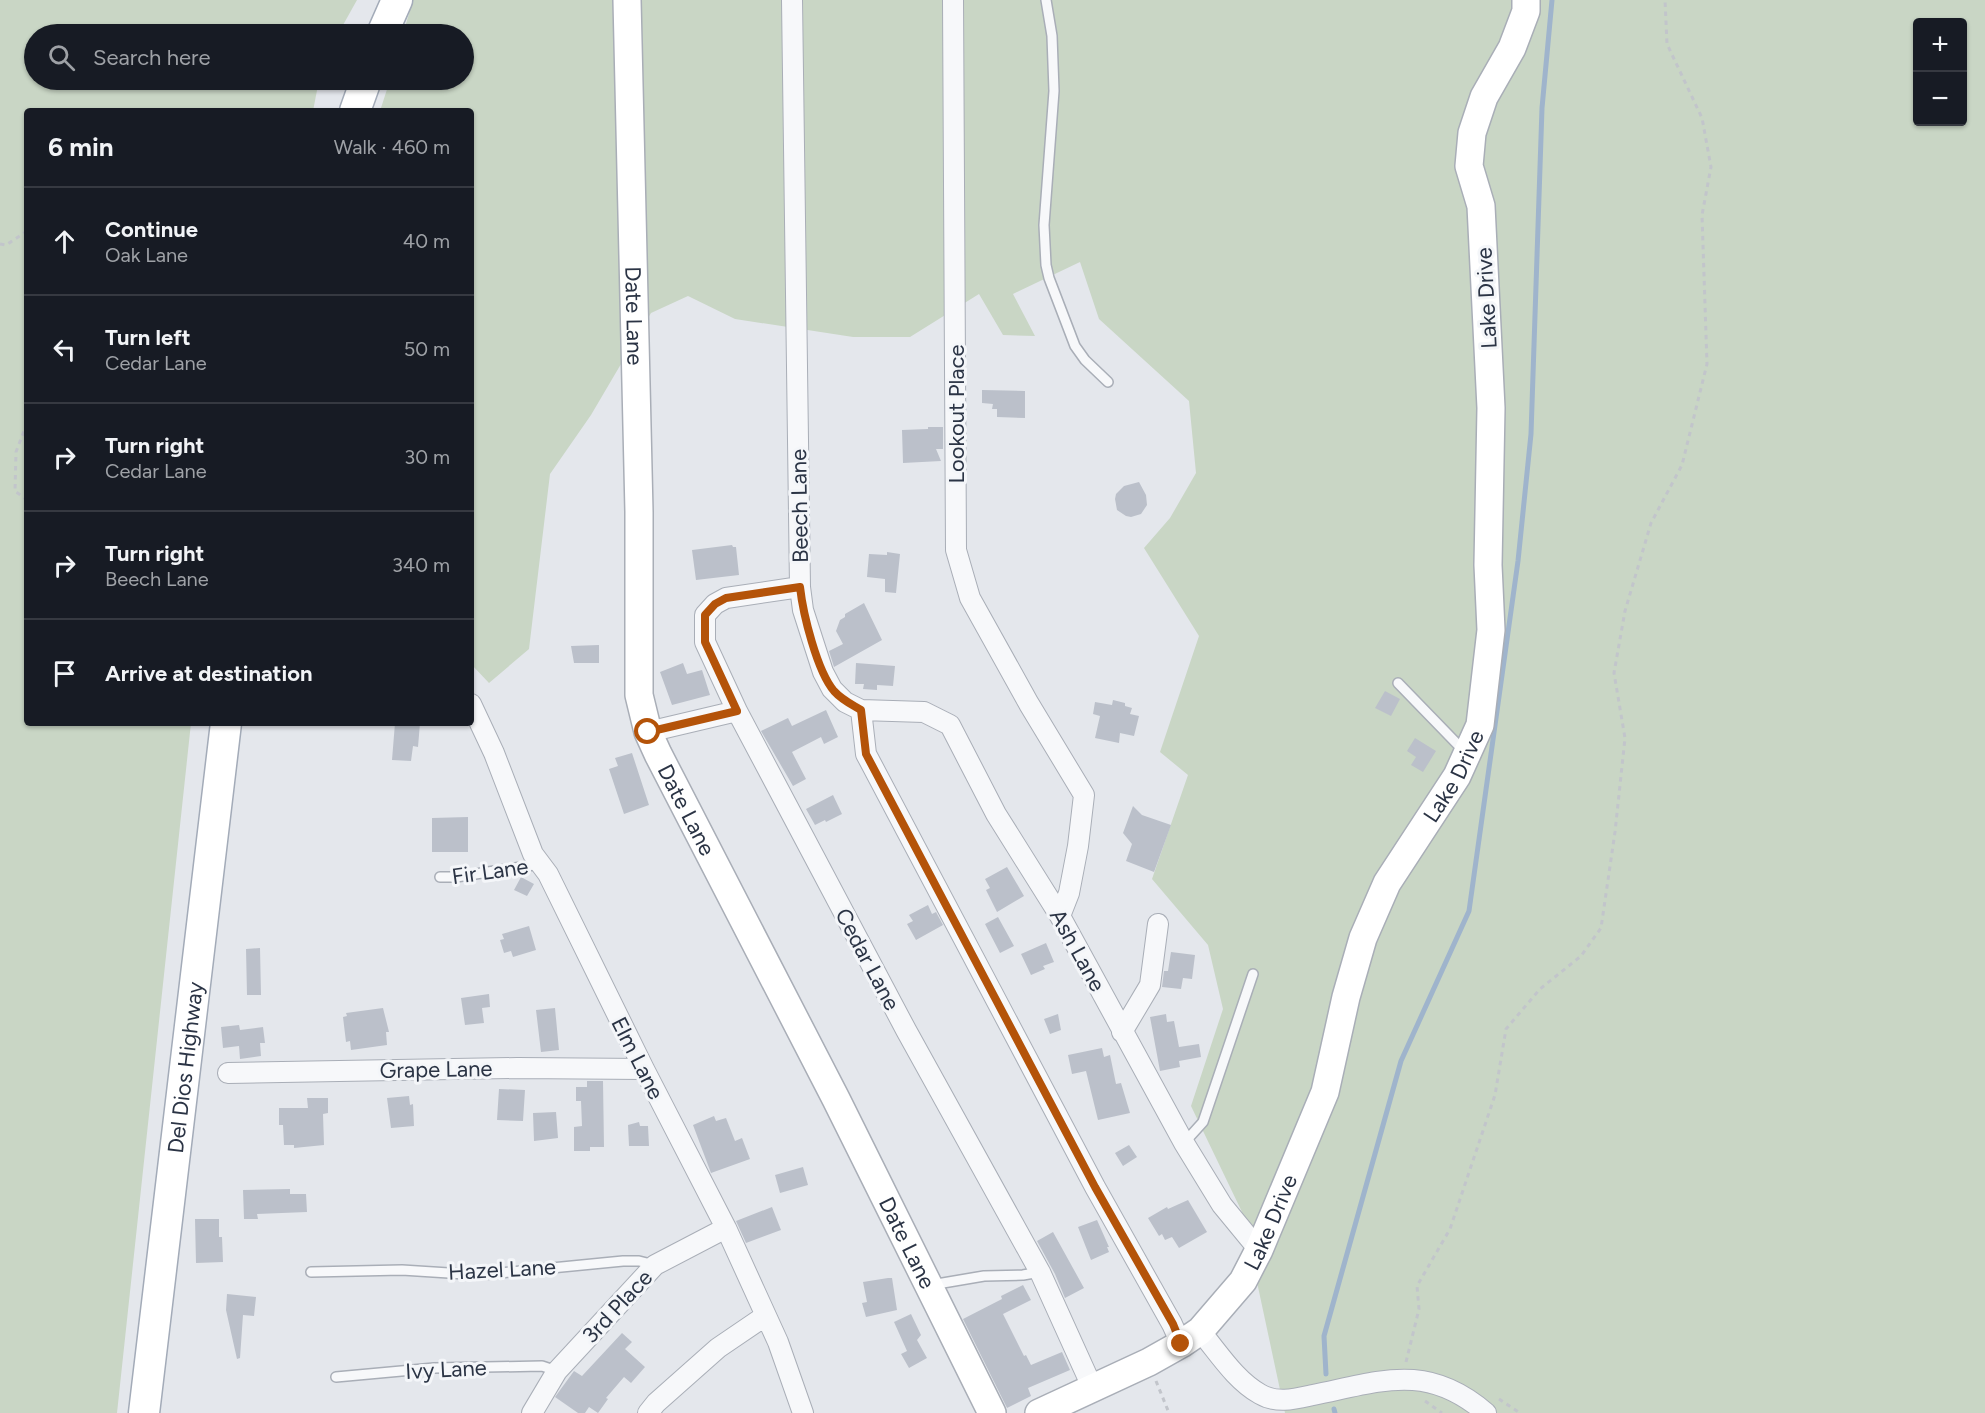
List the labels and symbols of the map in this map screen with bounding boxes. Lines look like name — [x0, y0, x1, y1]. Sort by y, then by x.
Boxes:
street label: Lake Drive — [1470, 247, 1503, 349]
street label: Date Lane — [619, 266, 649, 366]
street label: Lookout Place — [943, 345, 970, 483]
street label: Beech Lane — [785, 449, 814, 563]
route start — [634, 718, 660, 744]
street label: Lake Drive — [1417, 726, 1490, 827]
street label: Date Lane — [652, 760, 721, 860]
street label: Fir Lane — [450, 853, 530, 890]
street label: Cedar Lane — [829, 904, 906, 1015]
street label: Ash Lane — [1044, 904, 1111, 996]
street label: Del Dios Highway — [162, 980, 209, 1155]
street label: Elm Lane — [605, 1012, 670, 1104]
street label: Grape Lane — [379, 1055, 493, 1084]
street label: Lake Drive — [1238, 1170, 1303, 1275]
street label: Date Lane — [873, 1193, 941, 1293]
street label: Hazel Lane — [448, 1253, 557, 1286]
street label: 3rd Place — [577, 1264, 658, 1349]
route end — [1167, 1330, 1193, 1356]
street label: Ivy Lane — [405, 1354, 487, 1385]

